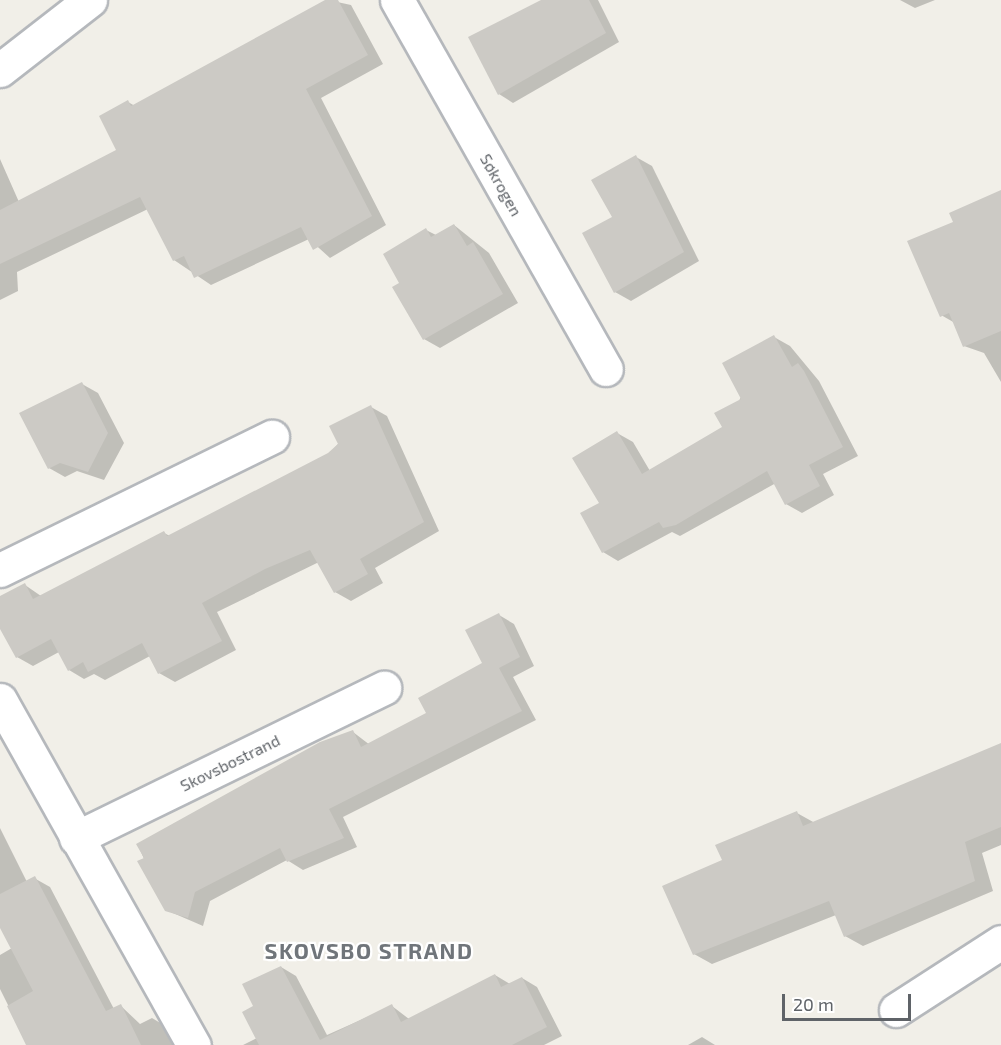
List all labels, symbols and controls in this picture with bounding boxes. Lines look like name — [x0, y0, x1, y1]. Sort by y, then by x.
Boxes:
street label: Søkrogen — [476, 150, 526, 220]
street label: Skovsbostrand — [177, 731, 283, 795]
district label: SKOVSBO STRAND — [265, 938, 473, 964]
scale bar — [785, 982, 914, 1020]
text: 20 m — [793, 993, 834, 1015]

